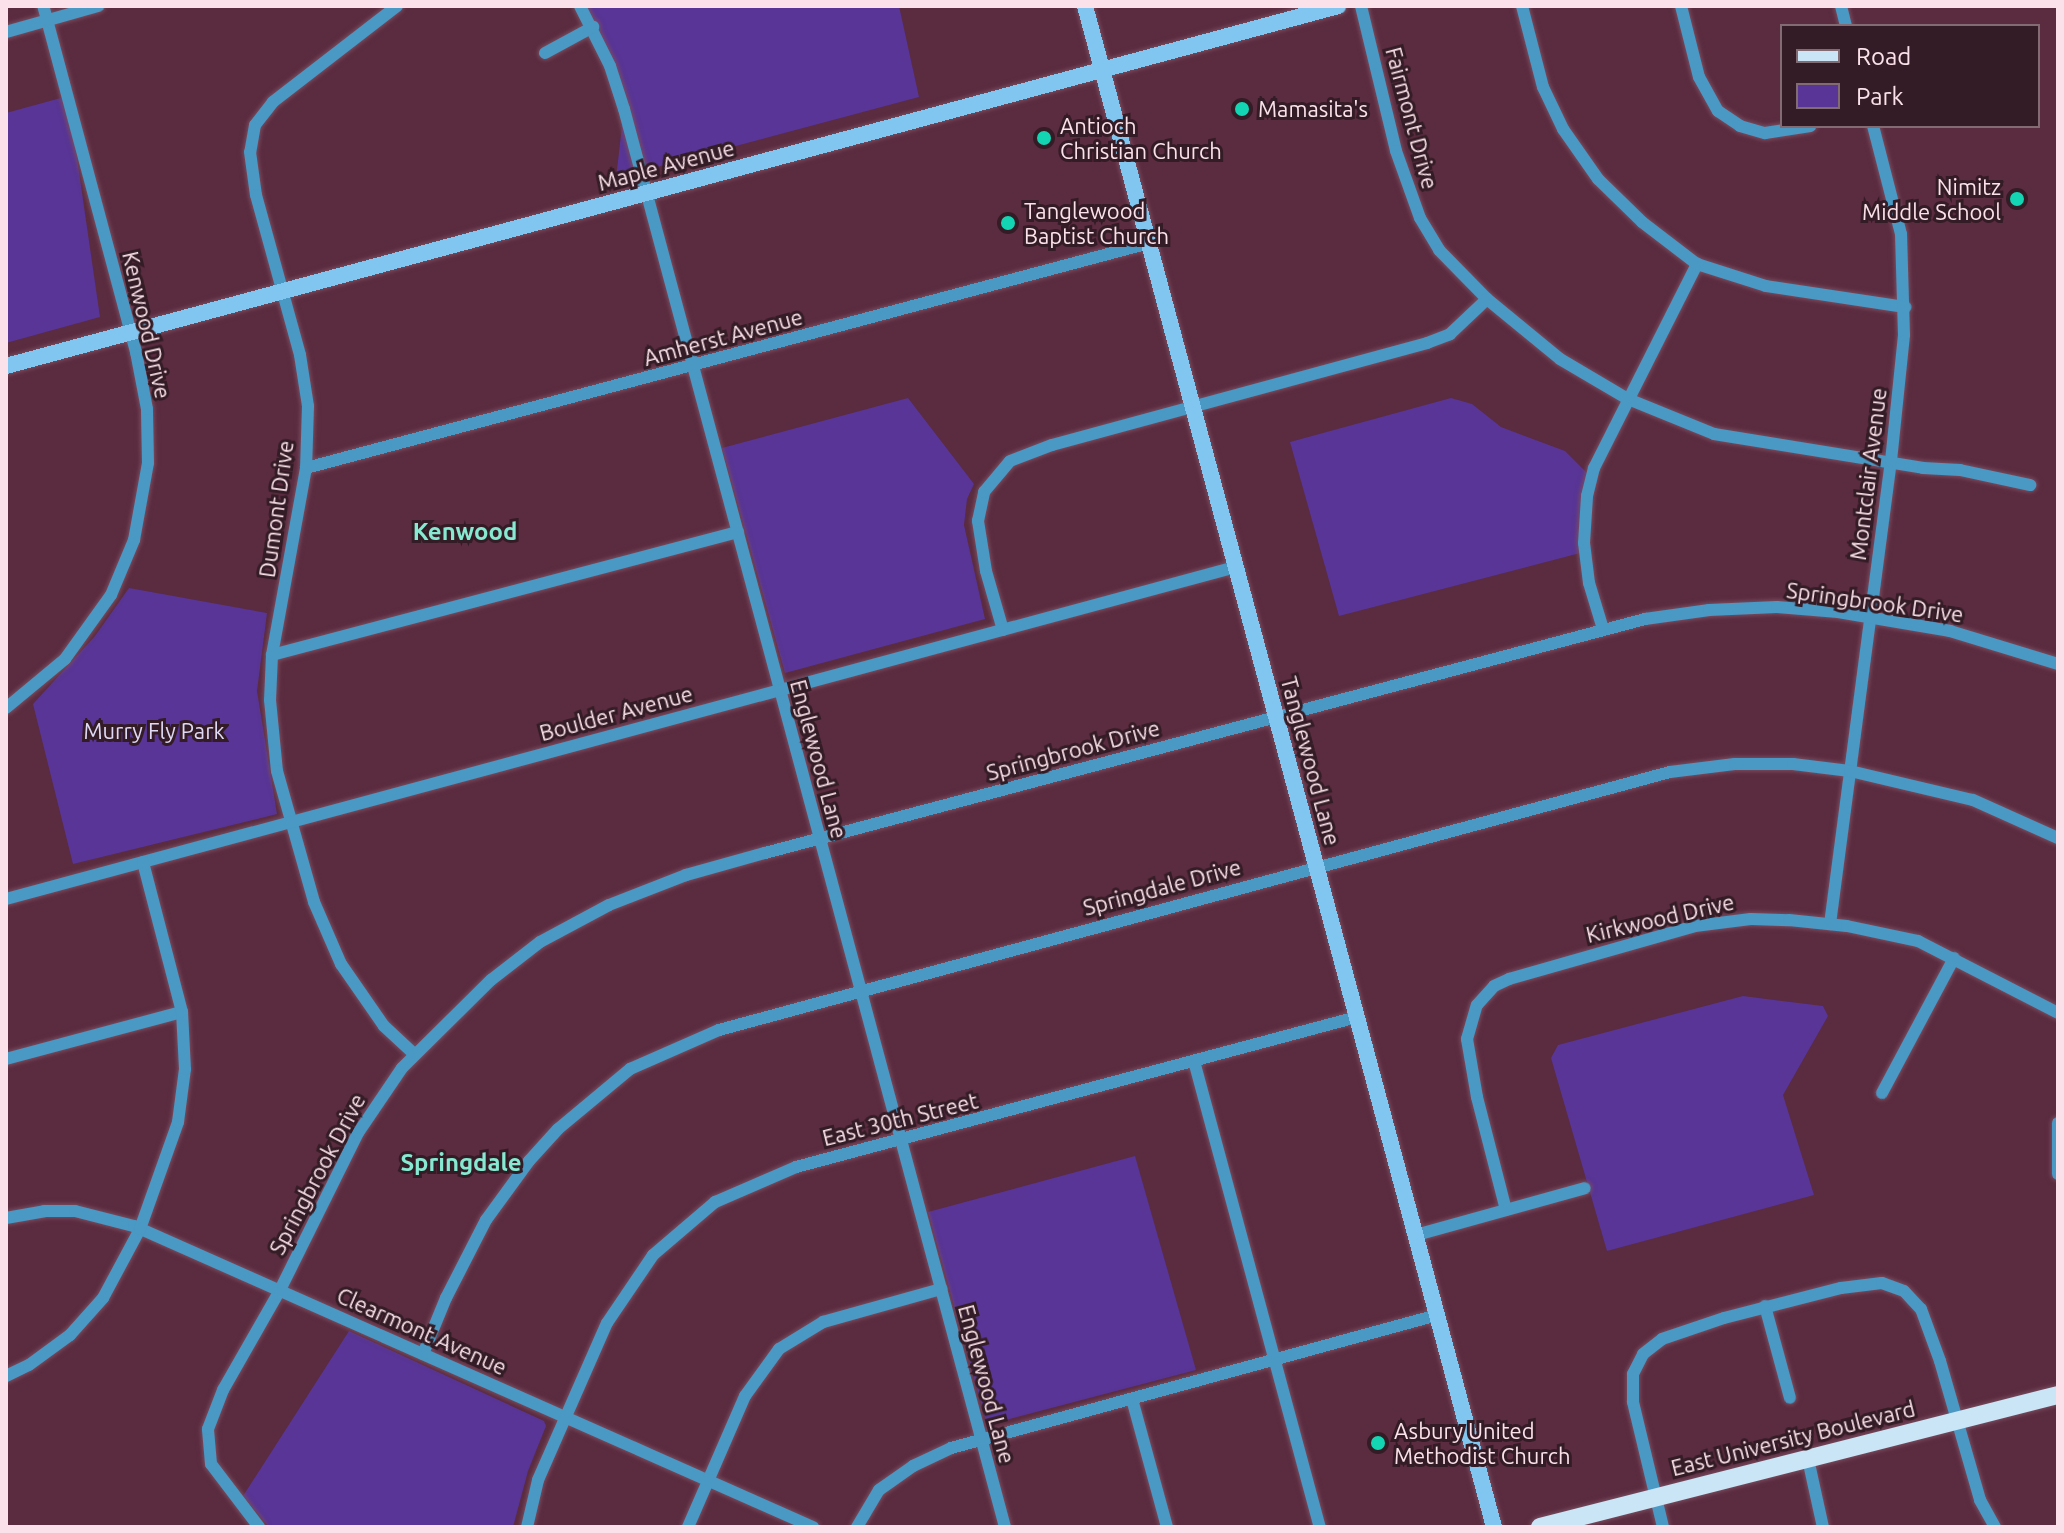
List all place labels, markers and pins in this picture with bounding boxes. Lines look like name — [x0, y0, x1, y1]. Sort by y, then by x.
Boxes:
place label: Mamasita's — [1258, 96, 1368, 122]
marker: Mamasita's — [1233, 100, 1251, 118]
place label: Antioch Christian Church — [1060, 112, 1222, 164]
marker: Antioch Christian Church — [1035, 129, 1053, 147]
place label: Nimitz Middle School — [1862, 173, 2001, 224]
marker: Nimitz Middle School — [2008, 190, 2026, 208]
place label: Tanglewood Baptist Church — [1024, 197, 1169, 248]
marker: Tanglewood Baptist Church — [999, 214, 1017, 232]
place label: Asbury United Methodist Church — [1394, 1417, 1571, 1468]
marker: Asbury United Methodist Church — [1369, 1434, 1387, 1452]

